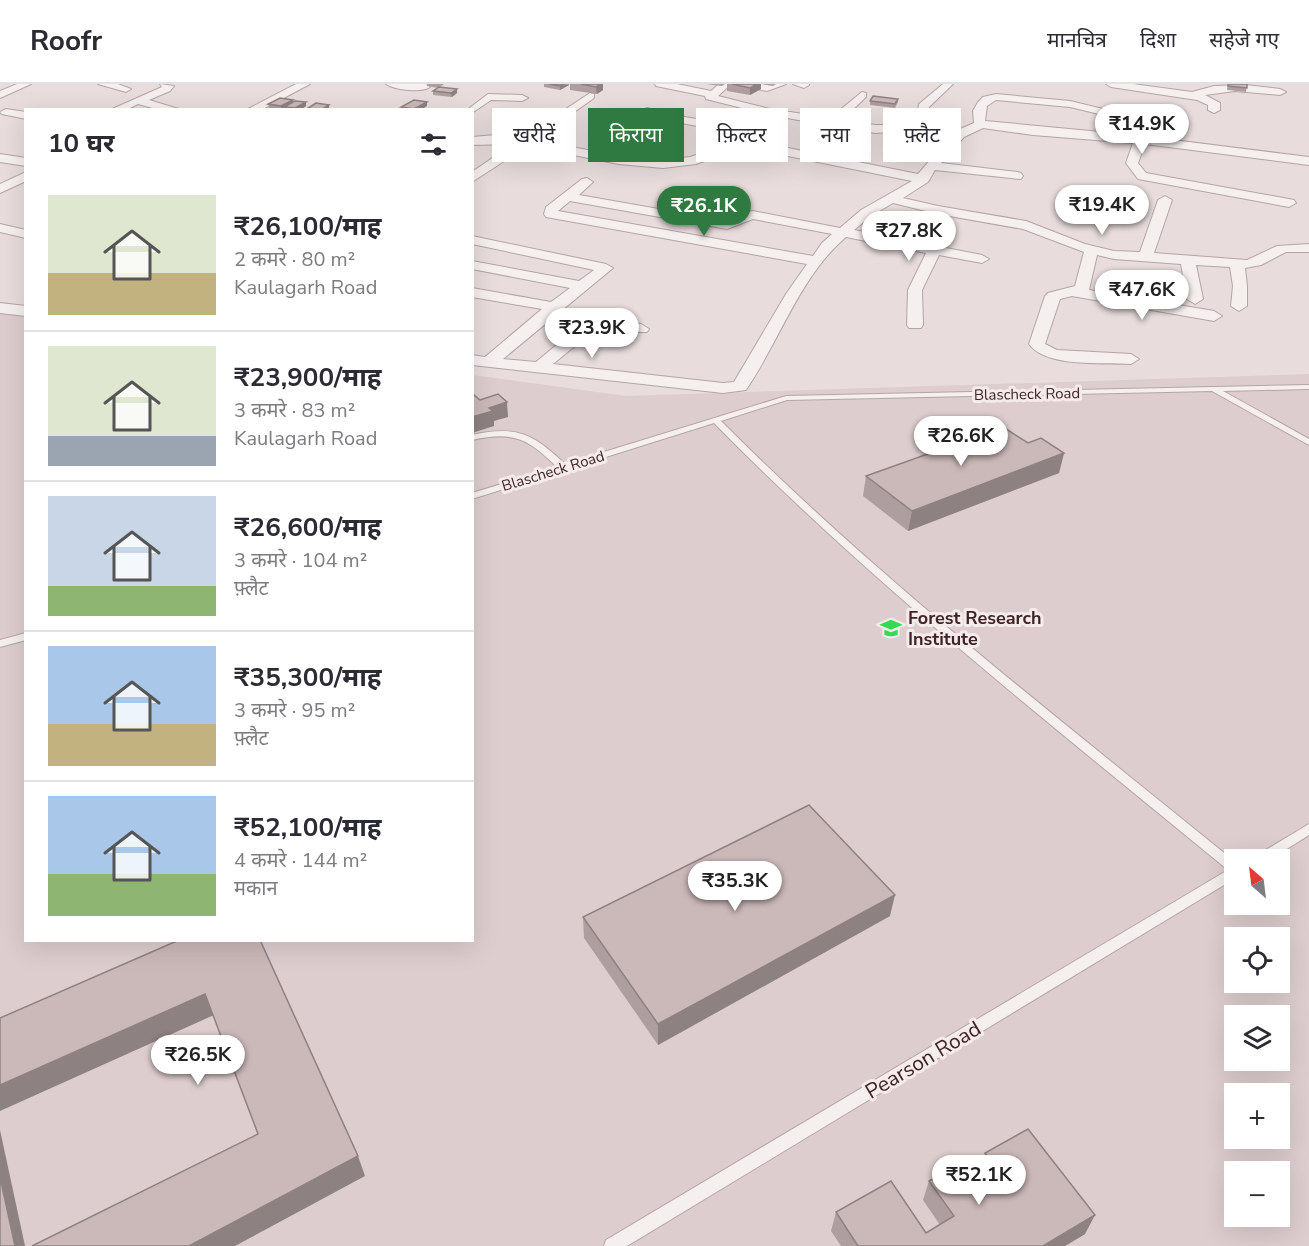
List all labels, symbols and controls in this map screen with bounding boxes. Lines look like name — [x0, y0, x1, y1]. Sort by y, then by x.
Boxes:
text: Roofr — [30, 22, 102, 60]
text: मानचित्र — [1047, 26, 1107, 54]
text: दिशा — [1140, 26, 1176, 54]
text: सहेजे गए — [1209, 26, 1279, 54]
pin: ₹14.9K — [1093, 104, 1191, 155]
chip: खरीदें — [492, 108, 576, 162]
chip: किराया — [588, 108, 684, 162]
chip: फ़िल्टर — [696, 108, 788, 162]
chip: नया — [800, 108, 871, 162]
chip: फ़्लैट — [883, 108, 961, 162]
text: ₹14.9K — [1109, 110, 1175, 137]
text: 10 घर — [48, 126, 115, 161]
icon: filters — [417, 128, 450, 161]
pin: ₹19.4K — [1053, 185, 1151, 236]
pin: ₹26.1K — [655, 186, 753, 237]
text: ₹19.4K — [1069, 191, 1135, 218]
text: ₹26.1K — [671, 192, 737, 219]
text: ₹26,100/माह — [234, 209, 382, 244]
pin: ₹27.8K — [860, 211, 958, 262]
text: ₹27.8K — [876, 217, 942, 244]
icon: home — [96, 219, 168, 291]
text: 2 कमरे · 80 m² — [234, 246, 355, 273]
pin: ₹47.6K — [1093, 270, 1191, 321]
text: Kaulagarh Road — [234, 274, 377, 301]
text: ₹47.6K — [1109, 276, 1175, 303]
pin: ₹23.9K — [543, 308, 641, 359]
text: ₹23.9K — [559, 314, 625, 341]
text: ₹23,900/माह — [234, 360, 382, 395]
icon: home — [96, 370, 168, 442]
street label: Blascheck Road — [974, 383, 1080, 405]
text: 3 कमरे · 83 m² — [234, 397, 355, 424]
pin: ₹26.6K — [912, 416, 1010, 467]
text: ₹26.6K — [928, 422, 994, 449]
text: Kaulagarh Road — [234, 425, 377, 452]
street label: Blascheck Road — [499, 446, 607, 496]
text: ₹26,600/माह — [234, 510, 382, 545]
icon: home — [96, 520, 168, 592]
text: 3 कमरे · 104 m² — [234, 547, 367, 574]
text: फ़्लैट — [234, 575, 269, 602]
place label: Forest Research Institute — [908, 606, 1042, 651]
school or university icon: Forest Research Institute — [879, 616, 903, 640]
text: ₹35,300/माह — [234, 660, 382, 695]
icon: home — [96, 670, 168, 742]
text: 3 कमरे · 95 m² — [234, 697, 355, 724]
text: फ़्लैट — [234, 725, 269, 752]
text: ₹52,100/माह — [234, 810, 382, 845]
icon: home — [96, 820, 168, 892]
text: 4 कमरे · 144 m² — [234, 847, 367, 874]
north arrow — [1224, 849, 1290, 915]
map controls — [1224, 849, 1290, 1227]
pin: ₹35.3K — [686, 861, 784, 912]
text: ₹35.3K — [702, 867, 768, 894]
text: मकान — [234, 875, 278, 902]
button: locate — [1224, 927, 1290, 993]
button: layers — [1224, 1005, 1290, 1071]
street label: Pearson Road — [860, 1014, 986, 1106]
pin: ₹26.5K — [149, 1035, 247, 1086]
text: ₹26.5K — [165, 1041, 231, 1068]
button: + — [1224, 1083, 1290, 1149]
pin: ₹52.1K — [930, 1155, 1028, 1206]
text: ₹52.1K — [946, 1161, 1012, 1188]
button: − — [1224, 1161, 1290, 1227]

